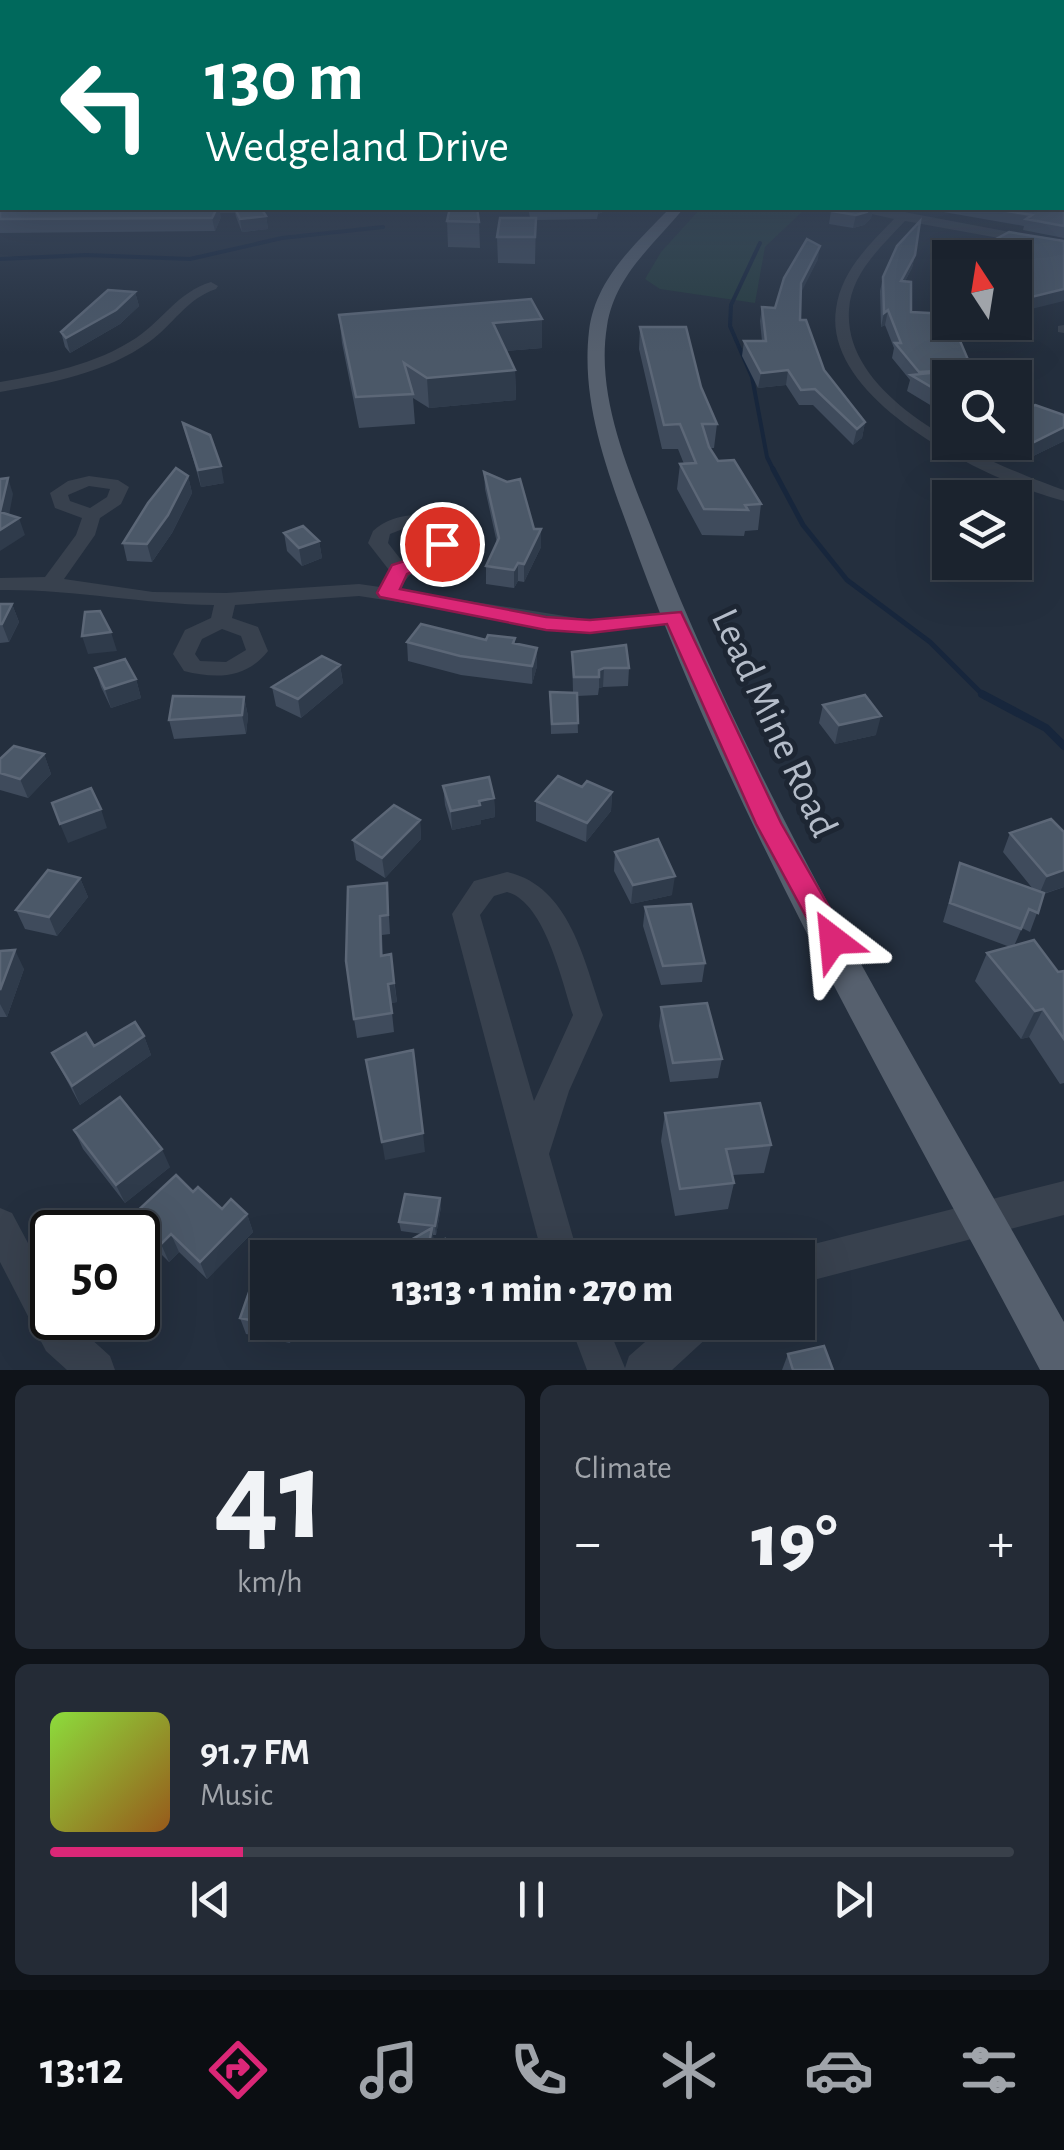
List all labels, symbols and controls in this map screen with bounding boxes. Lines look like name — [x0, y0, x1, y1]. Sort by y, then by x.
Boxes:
icon: left — [40, 40, 170, 170]
text: 130 m — [205, 43, 364, 113]
text: Wedgeland Drive — [205, 125, 509, 170]
north arrow — [932, 240, 1032, 340]
map controls — [932, 240, 1032, 580]
button: search — [932, 360, 1032, 460]
button: layers — [932, 480, 1032, 580]
pin — [400, 502, 485, 587]
icon: arrive — [415, 517, 470, 572]
street label: Lead Mine Road — [704, 603, 844, 843]
position arrow — [781, 888, 885, 992]
speed limit sign: 50 — [30, 1210, 160, 1340]
text: 13:13 · 1 min · 270 m — [392, 1271, 673, 1309]
text: 41 — [214, 1433, 326, 1563]
text: Climate — [575, 1452, 672, 1484]
text: 19° — [751, 1505, 837, 1580]
text: − — [575, 1516, 601, 1571]
text: + — [988, 1516, 1014, 1571]
text: km/h — [237, 1566, 303, 1598]
text: 91.7 FM — [200, 1734, 310, 1772]
text: Music — [200, 1779, 273, 1811]
icon: previous — [183, 1872, 238, 1927]
icon: pause — [504, 1872, 559, 1927]
icon: next — [826, 1872, 881, 1927]
icon: directions — [203, 2035, 273, 2105]
icon: music — [354, 2035, 424, 2105]
icon: phone — [504, 2035, 574, 2105]
icon: climate — [654, 2035, 724, 2105]
icon: car — [804, 2035, 874, 2105]
icon: filters — [954, 2035, 1024, 2105]
text: 13:12 — [40, 2047, 123, 2092]

